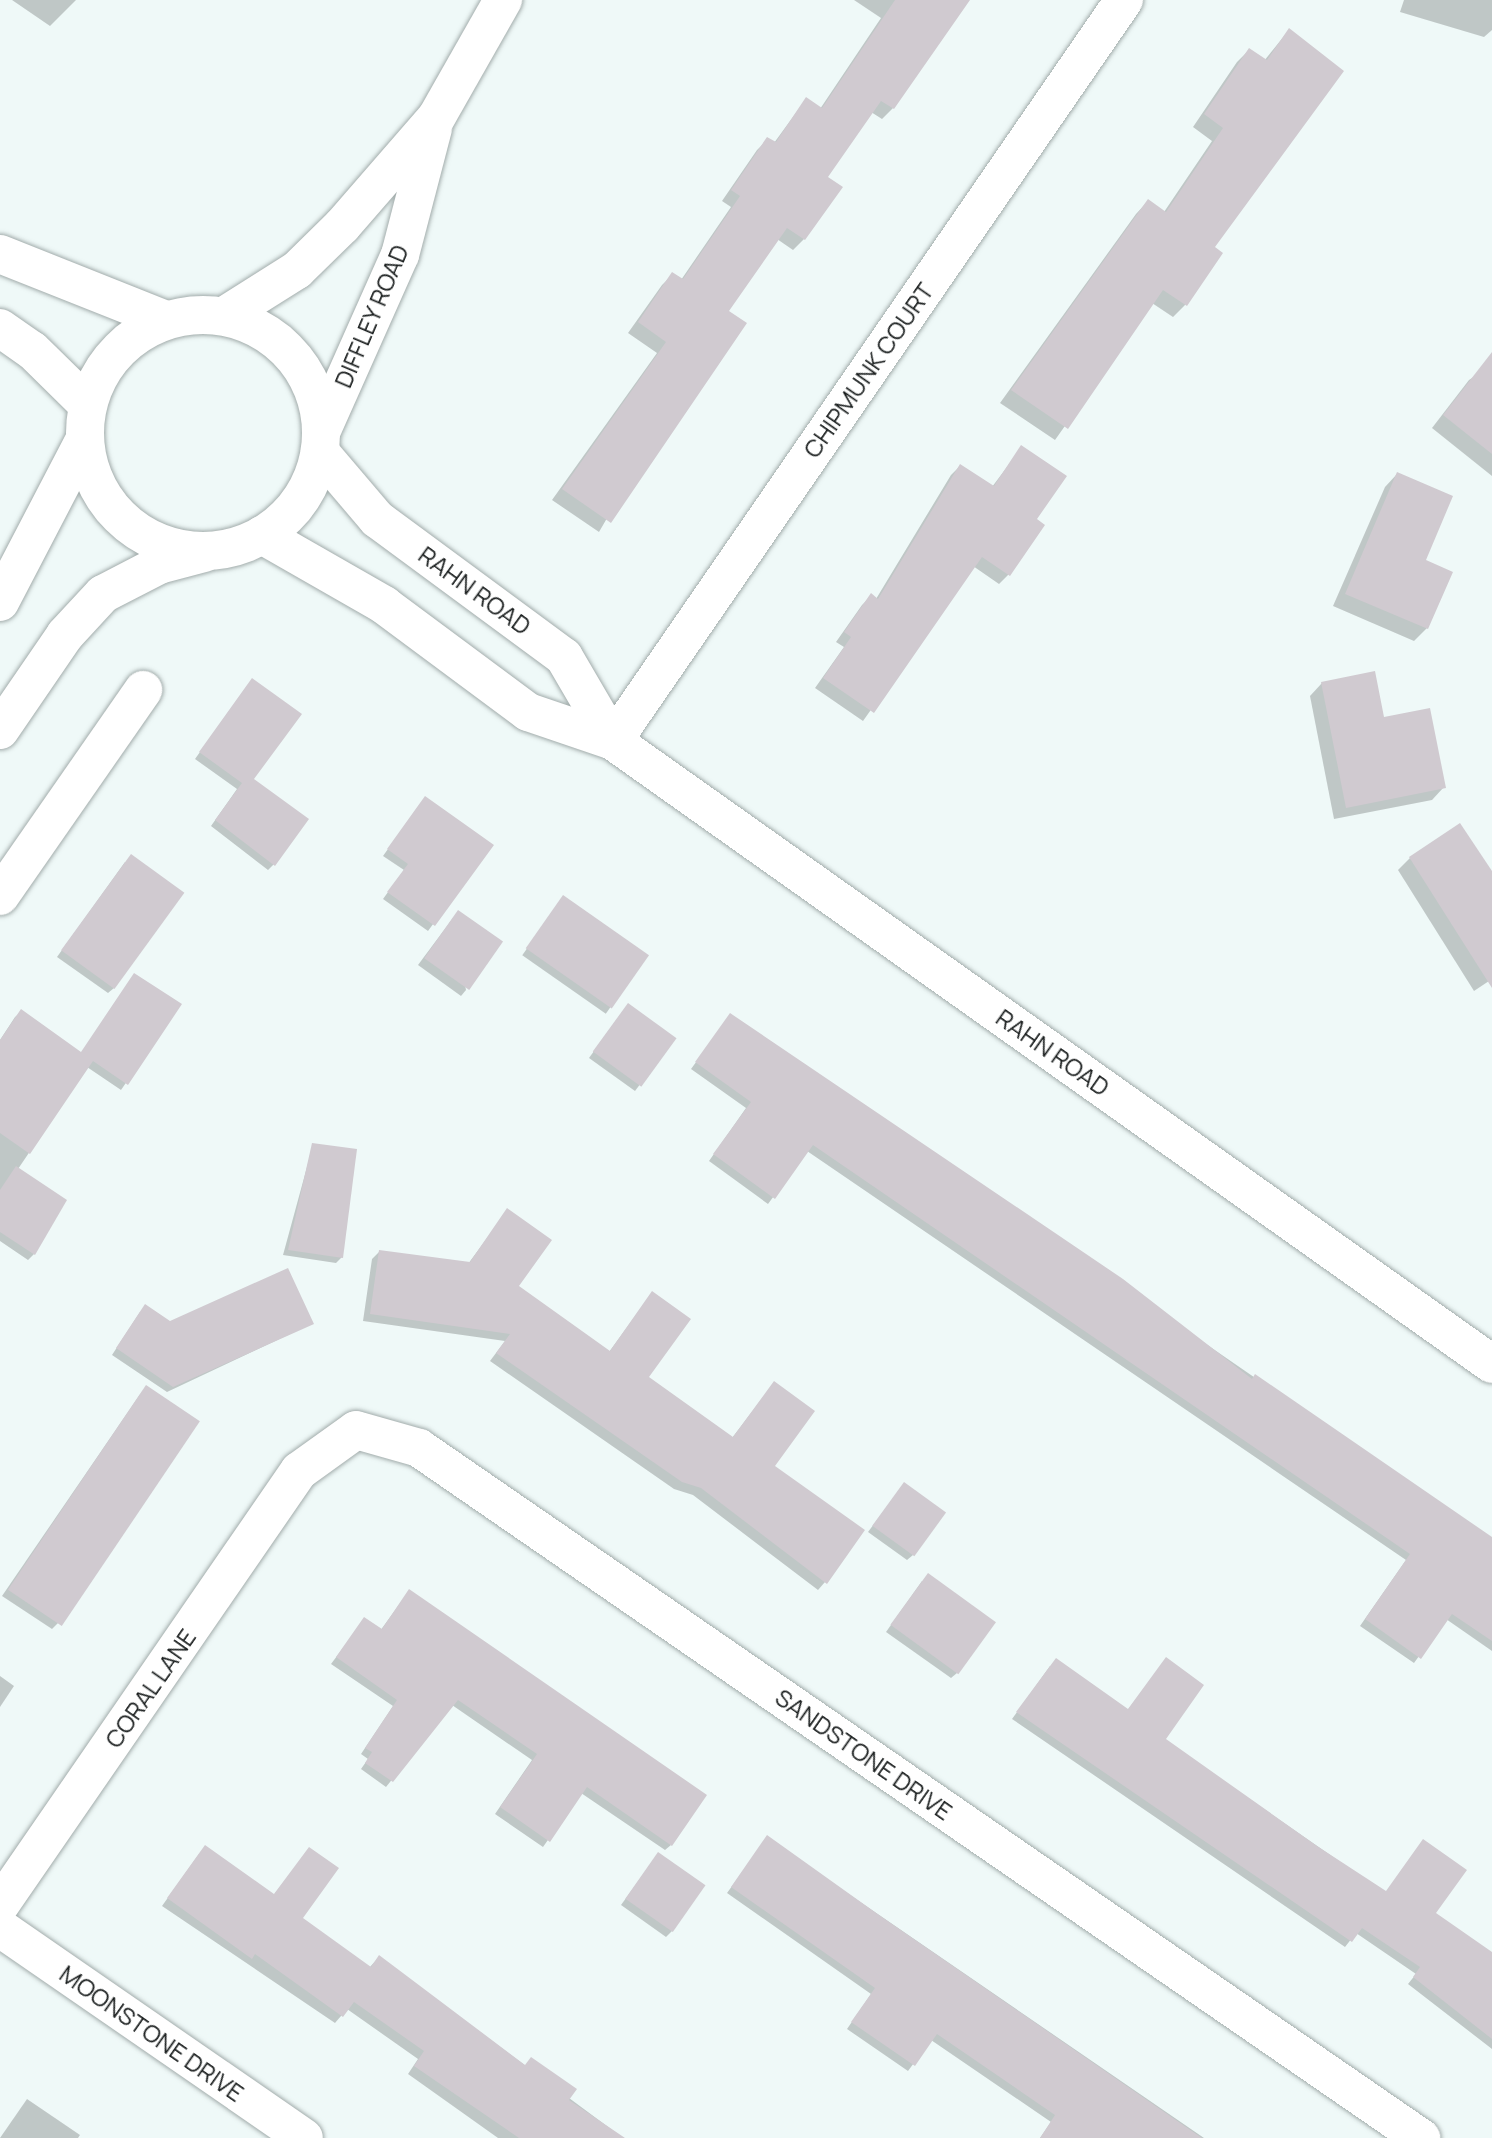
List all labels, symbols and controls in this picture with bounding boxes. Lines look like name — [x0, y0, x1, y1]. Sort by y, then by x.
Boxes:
street label: DIFFLEY ROAD — [328, 240, 414, 392]
street label: CHIPMUNK COURT — [797, 277, 939, 463]
street label: RAHN ROAD — [413, 540, 537, 640]
street label: RAHN ROAD — [991, 1003, 1115, 1101]
street label: CORAL LANE — [98, 1623, 202, 1753]
street label: SANDSTONE DRIVE — [770, 1682, 958, 1826]
street label: MOONSTONE DRIVE — [55, 1959, 249, 2107]

